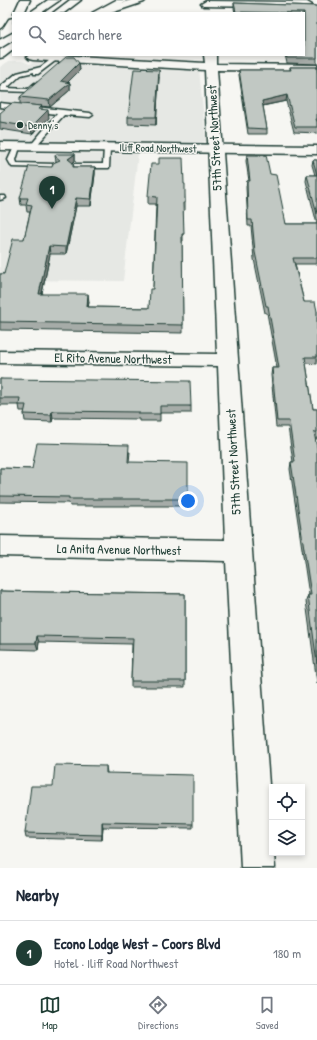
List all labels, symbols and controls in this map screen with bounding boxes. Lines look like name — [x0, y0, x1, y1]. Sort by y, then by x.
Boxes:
search box — [12, 12, 305, 56]
icon: search — [26, 23, 48, 45]
text: Search here — [58, 24, 122, 45]
street label: 57th Street Northwest — [202, 84, 226, 191]
place label: Denny's — [28, 118, 58, 132]
marker: Denny's — [15, 120, 25, 130]
street label: Iliff Road Northwest — [119, 140, 197, 156]
pin: 1 — [39, 176, 65, 209]
street label: El Rito Avenue Northwest — [54, 348, 172, 368]
street label: 57th Street Northwest — [221, 408, 245, 515]
your location — [178, 491, 198, 511]
street label: La Anita Avenue Northwest — [57, 539, 182, 559]
map controls — [269, 784, 305, 856]
button: locate — [269, 784, 305, 820]
button: layers — [269, 820, 305, 856]
text: Nearby — [16, 883, 59, 906]
text: Econo Lodge West - Coors Blvd — [54, 933, 220, 954]
text: 1 — [27, 944, 31, 962]
text: 180 m — [273, 944, 301, 962]
text: Hotel · Iliff Road Northwest — [54, 954, 178, 972]
tab: Map — [39, 994, 61, 1032]
tab: Directions — [138, 994, 179, 1032]
tab: Saved — [256, 994, 278, 1032]

